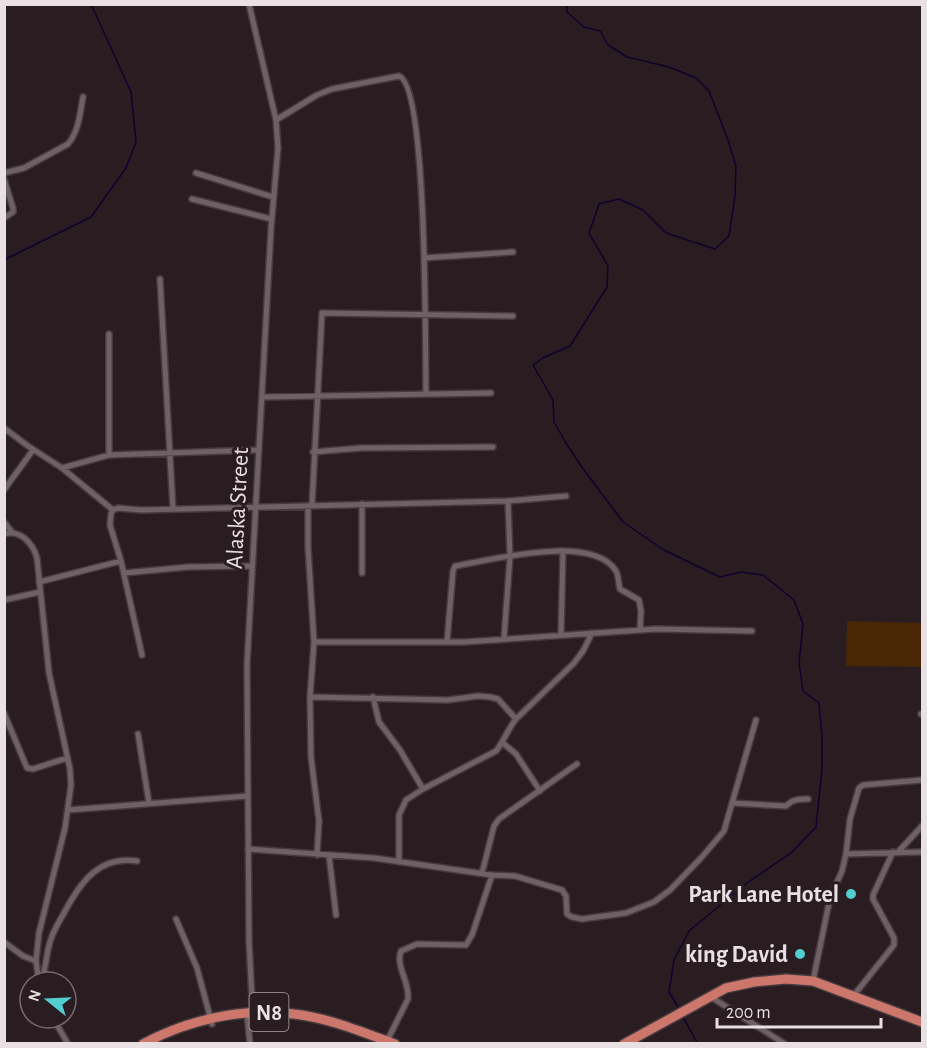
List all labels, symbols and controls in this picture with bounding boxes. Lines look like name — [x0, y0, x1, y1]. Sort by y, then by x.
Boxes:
street label: Alaska Street — [223, 446, 253, 569]
place label: Park Lane Hotel — [688, 883, 839, 907]
marker: Park Lane Hotel — [844, 887, 858, 901]
place label: king David — [685, 943, 788, 967]
marker: king David — [793, 947, 807, 961]
north arrow — [18, 970, 78, 1030]
text: N — [25, 988, 44, 1003]
scale bar — [717, 991, 880, 1029]
road number: N8 — [250, 993, 288, 1031]
text: 200 m — [726, 1004, 771, 1022]

